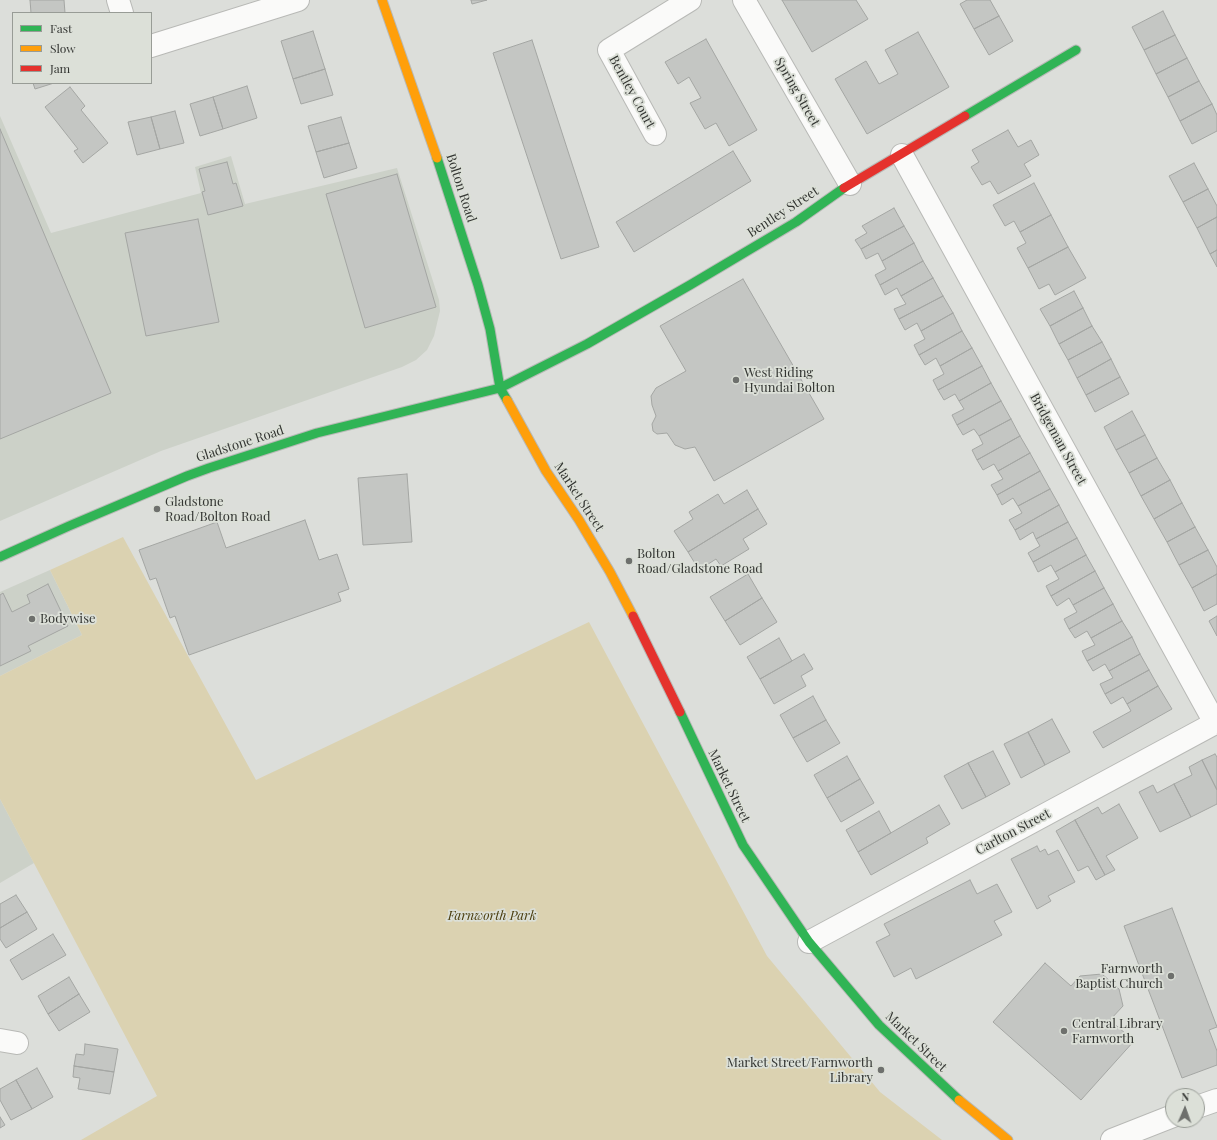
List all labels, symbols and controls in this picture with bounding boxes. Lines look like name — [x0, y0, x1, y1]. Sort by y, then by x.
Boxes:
legend — [12, 12, 152, 84]
text: Fast — [50, 20, 72, 36]
text: Slow — [50, 40, 76, 56]
street label: Bentley Court — [606, 53, 658, 131]
street label: Spring Street — [771, 55, 823, 129]
text: Jam — [50, 60, 70, 76]
street label: Bolton Road — [443, 152, 479, 224]
street label: Bentley Street — [744, 183, 822, 241]
place label: West Riding Hyundai Bolton — [744, 365, 835, 396]
marker: West Riding Hyundai Bolton — [731, 375, 741, 385]
street label: Bridgeman Street — [1026, 390, 1090, 488]
street label: Gladstone Road — [194, 422, 286, 466]
street label: Market Street — [551, 459, 607, 535]
place label: Gladstone Road/Bolton Road — [165, 494, 271, 525]
marker: Gladstone Road/Bolton Road — [152, 504, 162, 514]
place label: Bolton Road/Gladstone Road — [637, 546, 763, 577]
marker: Bolton Road/Gladstone Road — [624, 556, 634, 566]
place label: Bodywise — [40, 611, 96, 627]
marker: Bodywise — [27, 614, 37, 624]
street label: Market Street — [705, 747, 753, 825]
street label: Carlton Street — [973, 806, 1053, 858]
park label: Farnworth Park — [448, 908, 536, 924]
place label: Farnworth Baptist Church — [1075, 961, 1163, 992]
marker: Farnworth Baptist Church — [1166, 971, 1176, 981]
street label: Market Street — [882, 1009, 950, 1075]
place label: Central Library Farnworth — [1072, 1016, 1162, 1047]
marker: Central Library Farnworth — [1059, 1026, 1069, 1036]
place label: Market Street/Farnworth Library — [727, 1055, 873, 1086]
marker: Market Street/Farnworth Library — [876, 1065, 886, 1075]
north arrow — [1165, 1088, 1205, 1128]
text: N — [1181, 1089, 1190, 1104]

